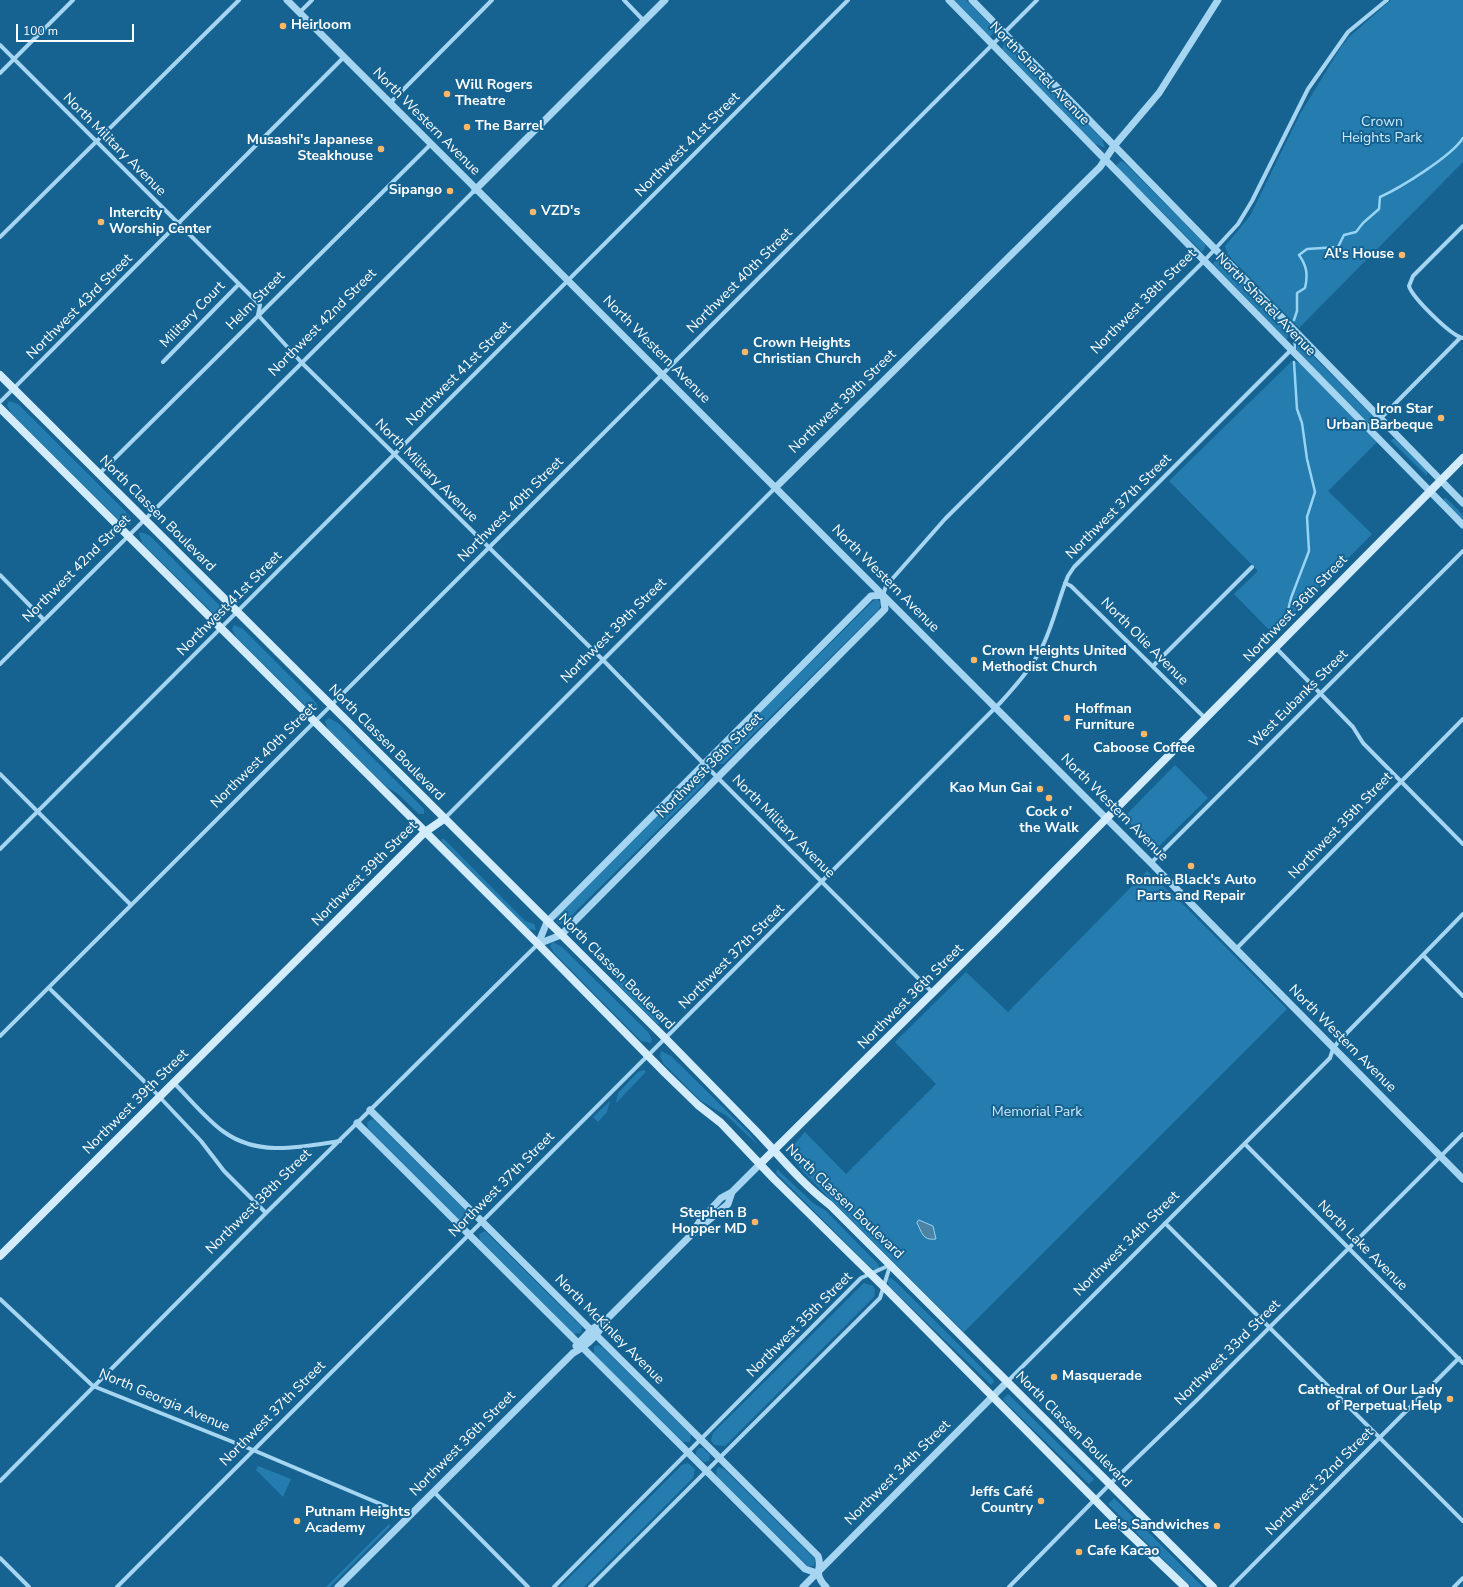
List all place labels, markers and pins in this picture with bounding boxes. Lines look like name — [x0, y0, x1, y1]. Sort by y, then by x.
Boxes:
place label: Heirloom — [291, 18, 351, 34]
marker: Heirloom — [278, 21, 288, 31]
place label: Will Rogers Theatre — [455, 78, 533, 110]
marker: Will Rogers Theatre — [442, 89, 452, 99]
place label: The Barrel — [475, 119, 543, 135]
marker: The Barrel — [462, 122, 472, 132]
place label: Musashi's Japanese Steakhouse — [247, 133, 373, 166]
marker: Musashi's Japanese Steakhouse — [376, 144, 386, 154]
place label: Sipango — [389, 183, 442, 199]
marker: Sipango — [445, 186, 455, 196]
place label: VZD's — [541, 204, 580, 220]
place label: Intercity Worship Center — [109, 206, 211, 238]
marker: VZD's — [528, 207, 538, 217]
marker: Intercity Worship Center — [96, 217, 106, 227]
place label: Al's House — [1324, 247, 1394, 263]
marker: Al's House — [1397, 250, 1407, 260]
place label: Crown Heights Christian Church — [753, 336, 861, 368]
marker: Crown Heights Christian Church — [740, 347, 750, 357]
place label: Iron Star Urban Barbeque — [1326, 402, 1433, 434]
marker: Iron Star Urban Barbeque — [1436, 413, 1446, 423]
place label: Crown Heights United Methodist Church — [982, 644, 1127, 676]
marker: Crown Heights United Methodist Church — [969, 655, 979, 665]
place label: Hoffman Furniture — [1075, 702, 1134, 734]
marker: Hoffman Furniture — [1062, 713, 1072, 723]
marker: Caboose Coffee — [1139, 729, 1149, 739]
place label: Caboose Coffee — [1093, 741, 1195, 757]
place label: Kao Mun Gai — [949, 781, 1032, 797]
marker: Kao Mun Gai — [1035, 784, 1045, 794]
marker: Cock o' the Walk — [1044, 793, 1054, 803]
place label: Cock o' the Walk — [1019, 805, 1079, 838]
marker: Ronnie Black's Auto Parts and Repair — [1186, 861, 1196, 871]
place label: Ronnie Black's Auto Parts and Repair — [1126, 873, 1256, 906]
place label: Stephen B Hopper MD — [672, 1206, 747, 1238]
marker: Stephen B Hopper MD — [750, 1217, 760, 1227]
place label: Masquerade — [1062, 1369, 1142, 1385]
marker: Masquerade — [1049, 1372, 1059, 1382]
place label: Cathedral of Our Lady of Perpetual Help — [1298, 1383, 1442, 1416]
marker: Cathedral of Our Lady of Perpetual Help — [1445, 1394, 1455, 1404]
place label: Jeffs Café Country — [971, 1485, 1033, 1518]
marker: Jeffs Café Country — [1036, 1496, 1046, 1506]
place label: Putnam Heights Academy — [305, 1505, 410, 1538]
marker: Putnam Heights Academy — [292, 1516, 302, 1526]
place label: Lee's Sandwiches — [1094, 1518, 1209, 1534]
marker: Lee's Sandwiches — [1212, 1521, 1222, 1531]
place label: Cafe Kacao — [1087, 1544, 1159, 1560]
marker: Cafe Kacao — [1074, 1547, 1084, 1557]

